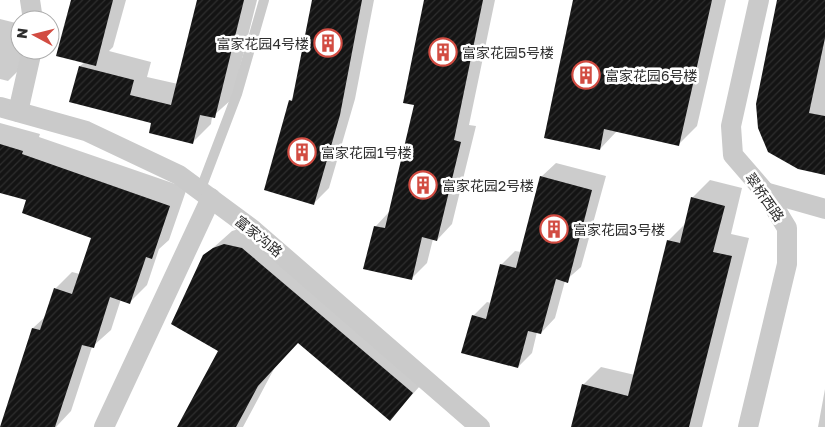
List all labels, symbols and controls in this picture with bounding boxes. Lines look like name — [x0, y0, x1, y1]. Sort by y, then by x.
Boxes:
north arrow — [10, 10, 60, 60]
text: N — [13, 27, 31, 40]
building icon: 富家花园4号楼 — [313, 28, 343, 58]
place label: 富家花园4号楼 — [216, 35, 309, 52]
building icon: 富家花园5号楼 — [428, 37, 458, 67]
place label: 富家花园5号楼 — [462, 44, 554, 61]
building icon: 富家花园6号楼 — [571, 60, 601, 90]
place label: 富家花园6号楼 — [605, 67, 697, 84]
building icon: 富家花园1号楼 — [287, 137, 317, 167]
place label: 富家花园1号楼 — [321, 144, 412, 161]
street label: 翠桥西路 — [742, 169, 788, 225]
building icon: 富家花园2号楼 — [408, 170, 438, 200]
place label: 富家花园2号楼 — [442, 177, 534, 194]
street label: 富家沟路 — [232, 212, 286, 260]
building icon: 富家花园3号楼 — [539, 214, 569, 244]
place label: 富家花园3号楼 — [573, 221, 665, 238]

